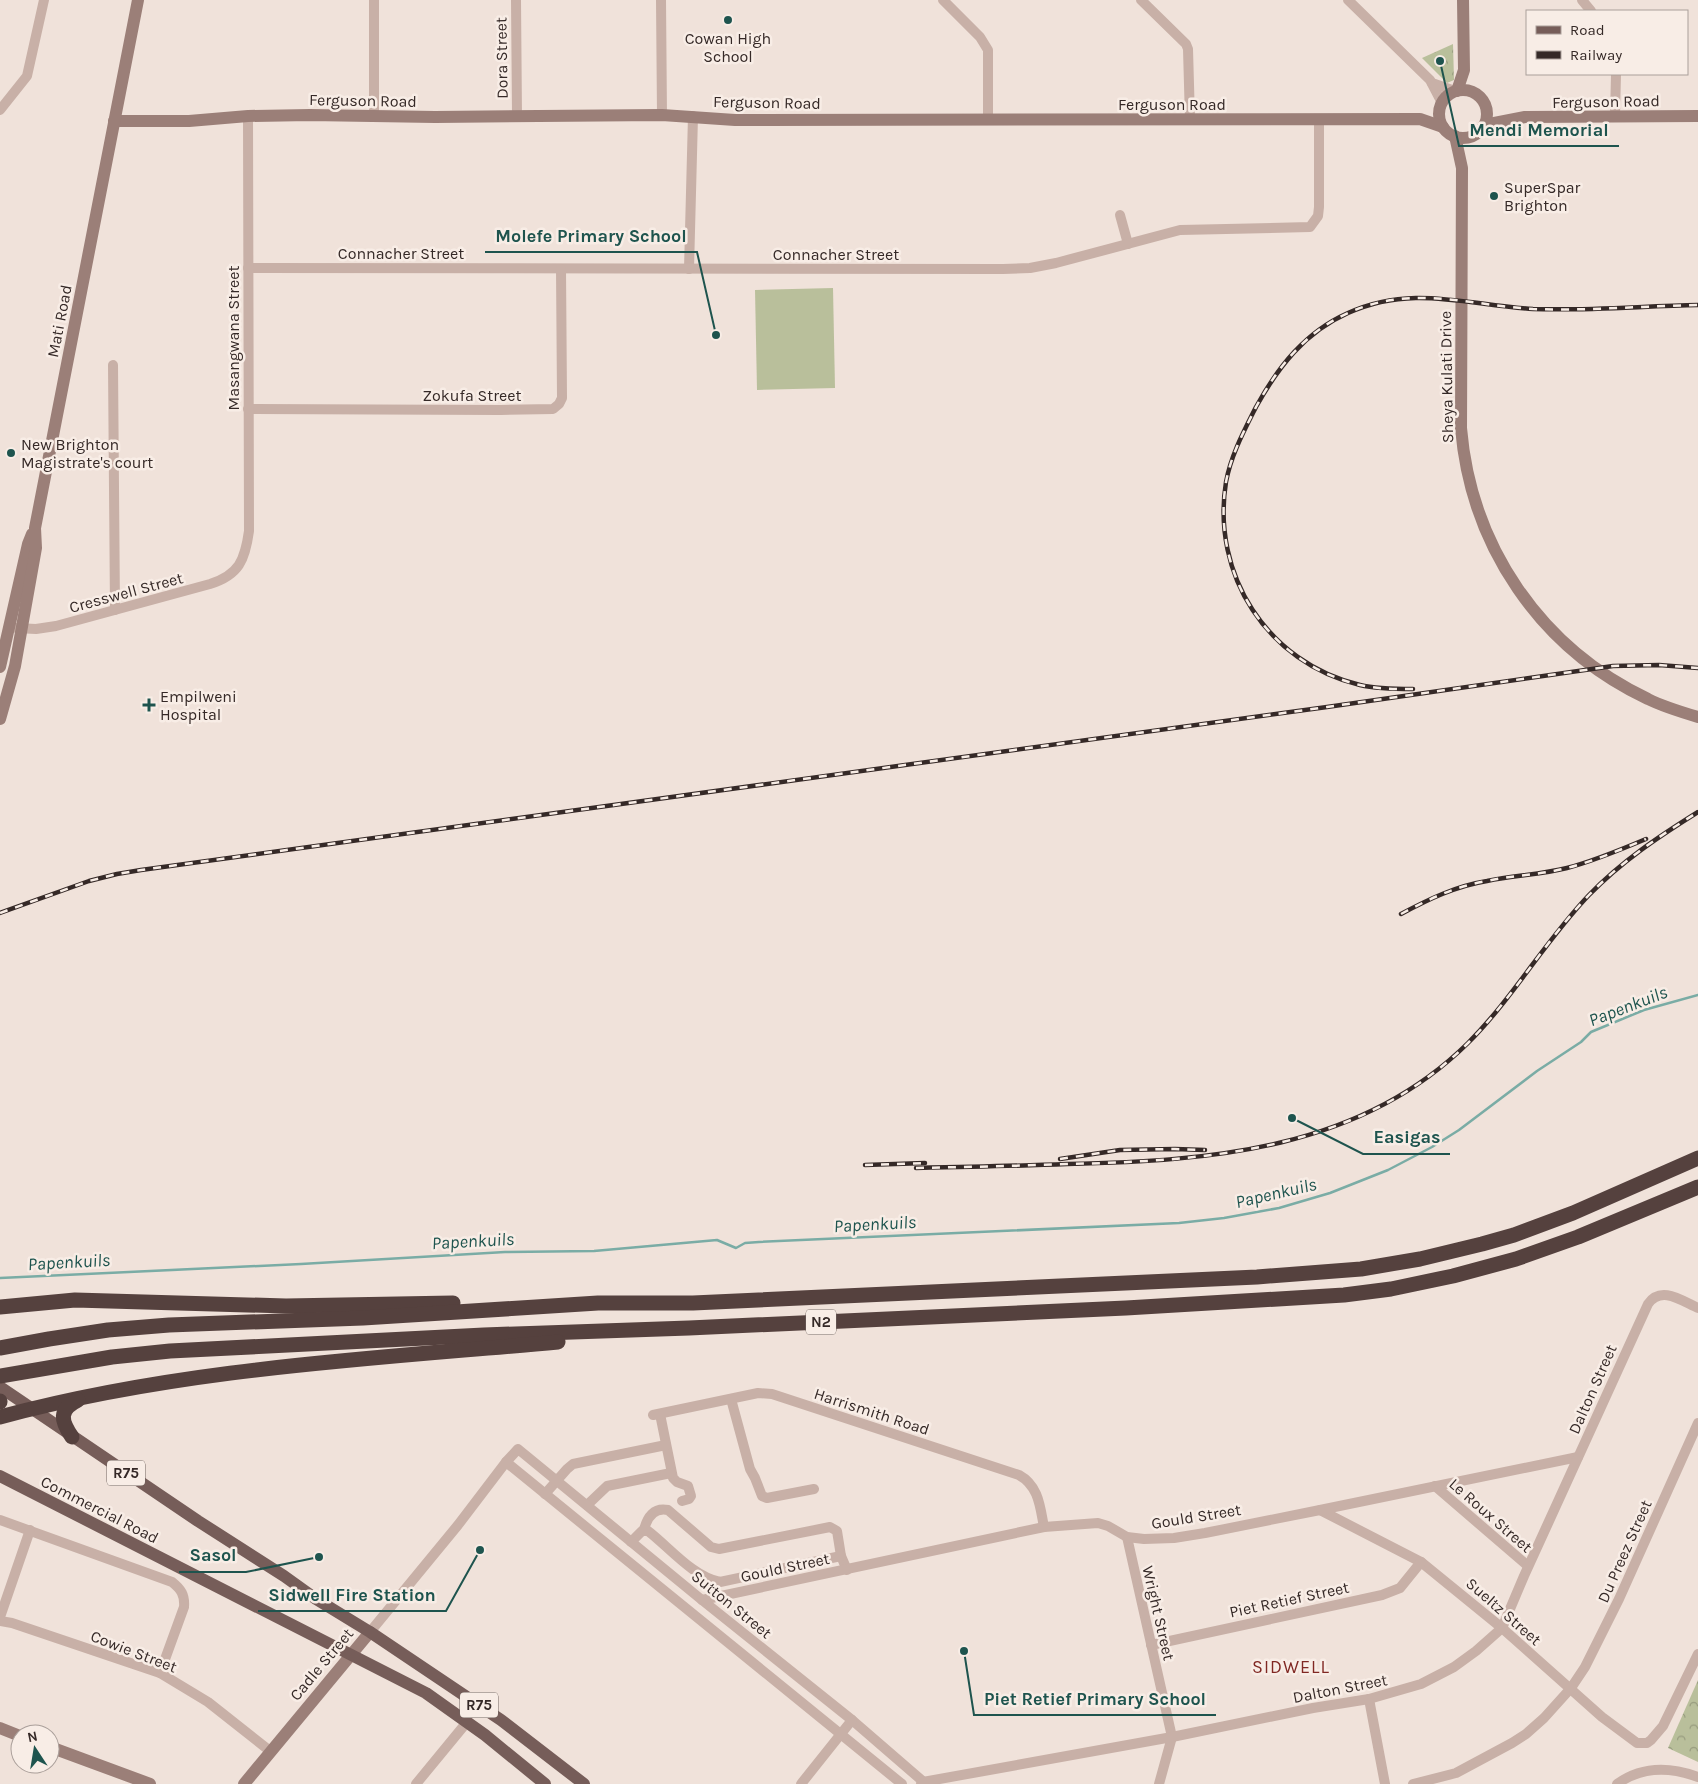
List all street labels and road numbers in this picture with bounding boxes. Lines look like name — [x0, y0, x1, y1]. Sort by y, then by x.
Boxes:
street label: Dora Street — [491, 17, 512, 99]
street label: Ferguson Road — [309, 90, 417, 111]
street label: Ferguson Road — [1552, 91, 1660, 112]
street label: Ferguson Road — [713, 92, 821, 113]
street label: Ferguson Road — [1118, 95, 1226, 114]
street label: Connacher Street — [338, 244, 464, 263]
street label: Connacher Street — [773, 245, 899, 264]
street label: Masangwana Street — [224, 266, 243, 410]
street label: Mati Road — [43, 283, 76, 359]
street label: Sheya Kulati Drive — [1436, 311, 1457, 443]
street label: Zokufa Street — [423, 386, 521, 405]
street label: Cresswell Street — [67, 568, 185, 617]
road number: N2 — [806, 1310, 836, 1334]
street label: Dalton Street — [1564, 1341, 1621, 1437]
street label: Harrismith Road — [812, 1384, 932, 1439]
road number: R75 — [107, 1460, 145, 1486]
street label: Commercial Road — [38, 1472, 162, 1547]
street label: Le Roux Street — [1445, 1474, 1536, 1557]
street label: Du Preez Street — [1593, 1497, 1656, 1606]
street label: Gould Street — [1150, 1500, 1242, 1533]
street label: Gould Street — [739, 1549, 831, 1586]
street label: Wright Street — [1138, 1564, 1179, 1662]
street label: Sutton Street — [688, 1566, 776, 1642]
street label: Sueltz Street — [1462, 1574, 1545, 1649]
street label: Piet Retief Street — [1228, 1578, 1351, 1621]
street label: Cadle Street — [286, 1624, 357, 1704]
street label: Cowie Street — [88, 1626, 180, 1677]
street label: Dalton Street — [1291, 1670, 1389, 1707]
road number: R75 — [460, 1692, 498, 1718]

